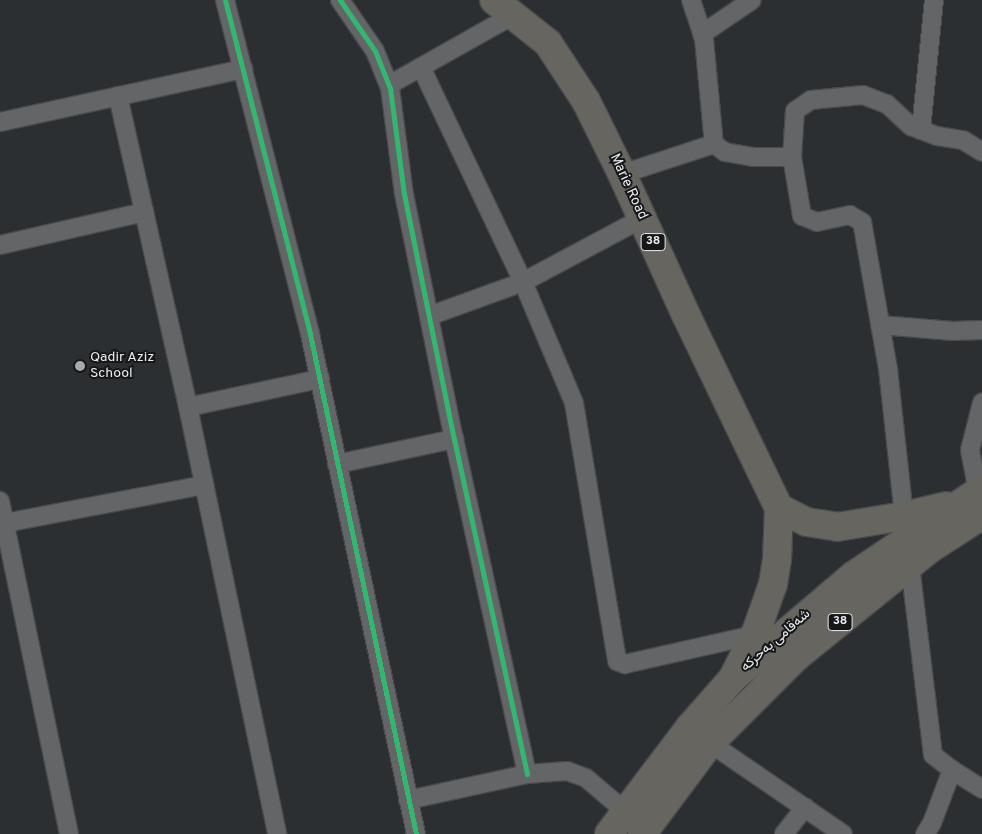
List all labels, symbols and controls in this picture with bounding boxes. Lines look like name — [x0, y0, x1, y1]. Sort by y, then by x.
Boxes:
street label: Marie Road — [605, 151, 651, 223]
road number: 38 — [640, 232, 666, 252]
place label: Qadir Aziz School — [90, 350, 155, 382]
marker: Qadir Aziz School — [74, 360, 86, 372]
street label: شەقامی بەحرکە — [738, 606, 814, 676]
road number: 38 — [828, 612, 852, 632]

